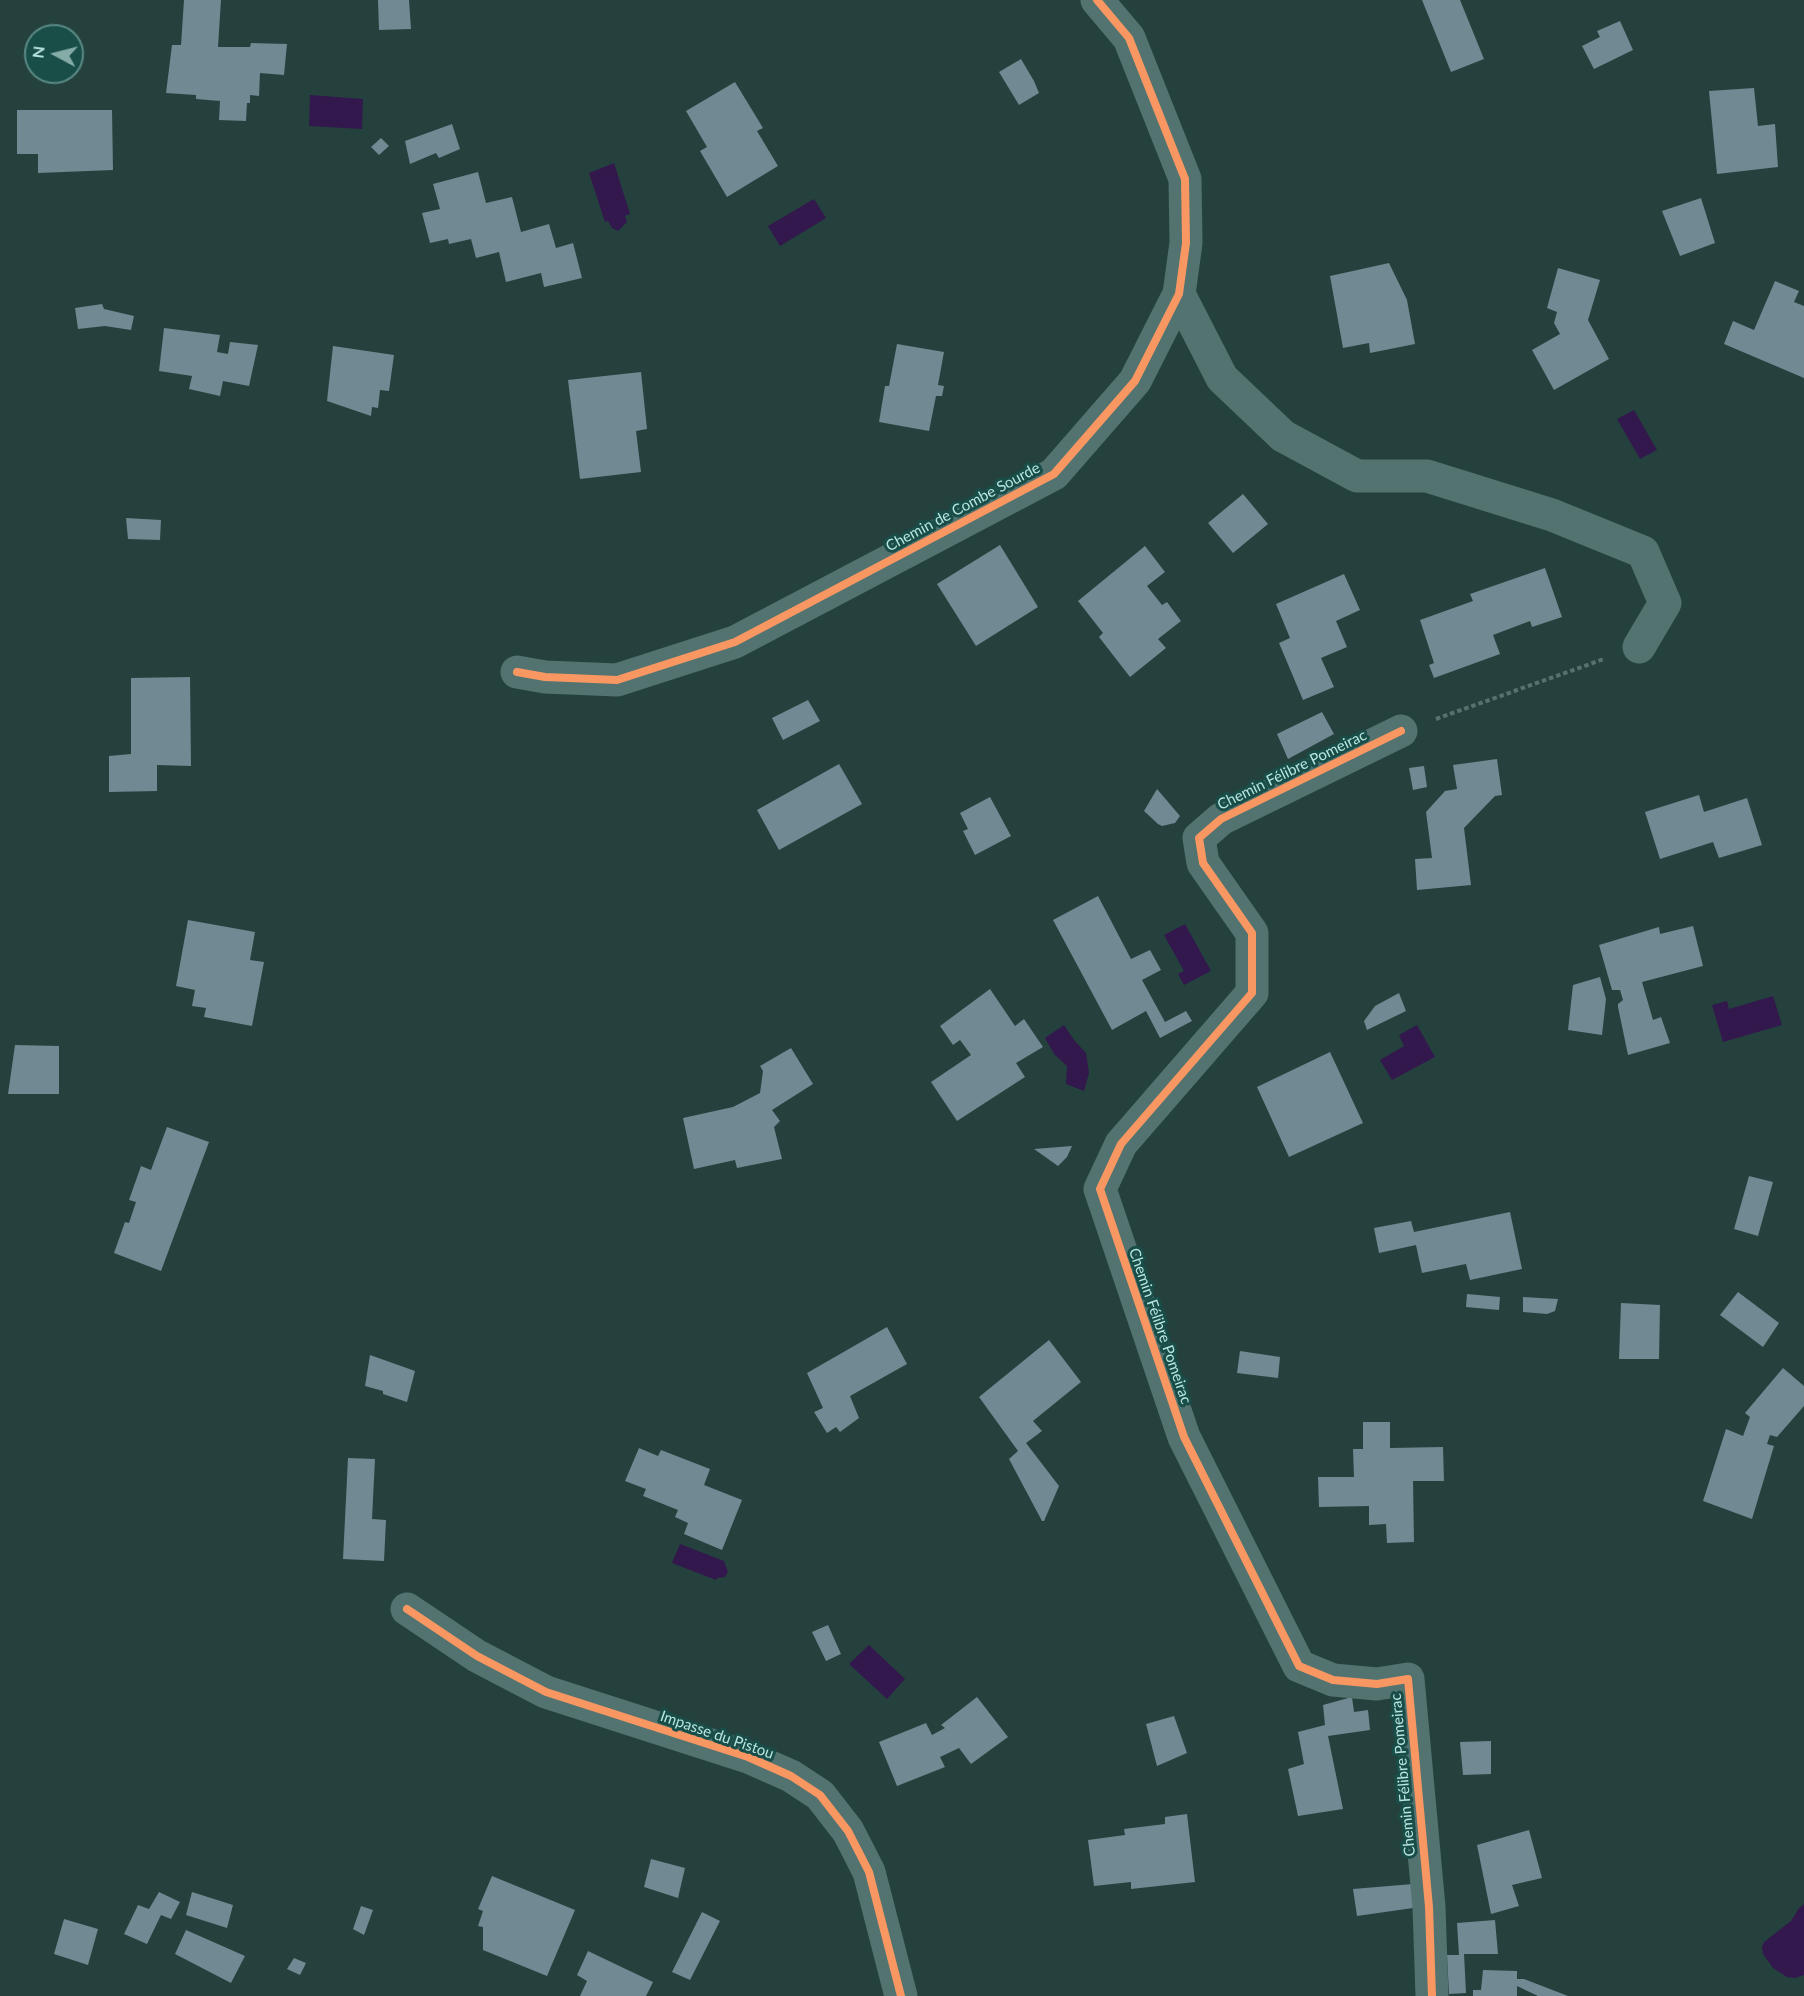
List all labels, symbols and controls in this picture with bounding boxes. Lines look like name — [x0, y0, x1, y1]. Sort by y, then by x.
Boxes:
north arrow — [24, 24, 84, 84]
text: N — [27, 45, 48, 59]
street label: Chemin de Combe Sourde — [883, 459, 1043, 555]
street label: Chemin Félibre Pomeirac — [1215, 726, 1369, 814]
street label: Chemin Félibre Pomeirac — [1125, 1246, 1195, 1406]
street label: Chemin Félibre Pomeirac — [1387, 1693, 1419, 1857]
street label: Impasse du Pistou — [658, 1707, 776, 1763]

